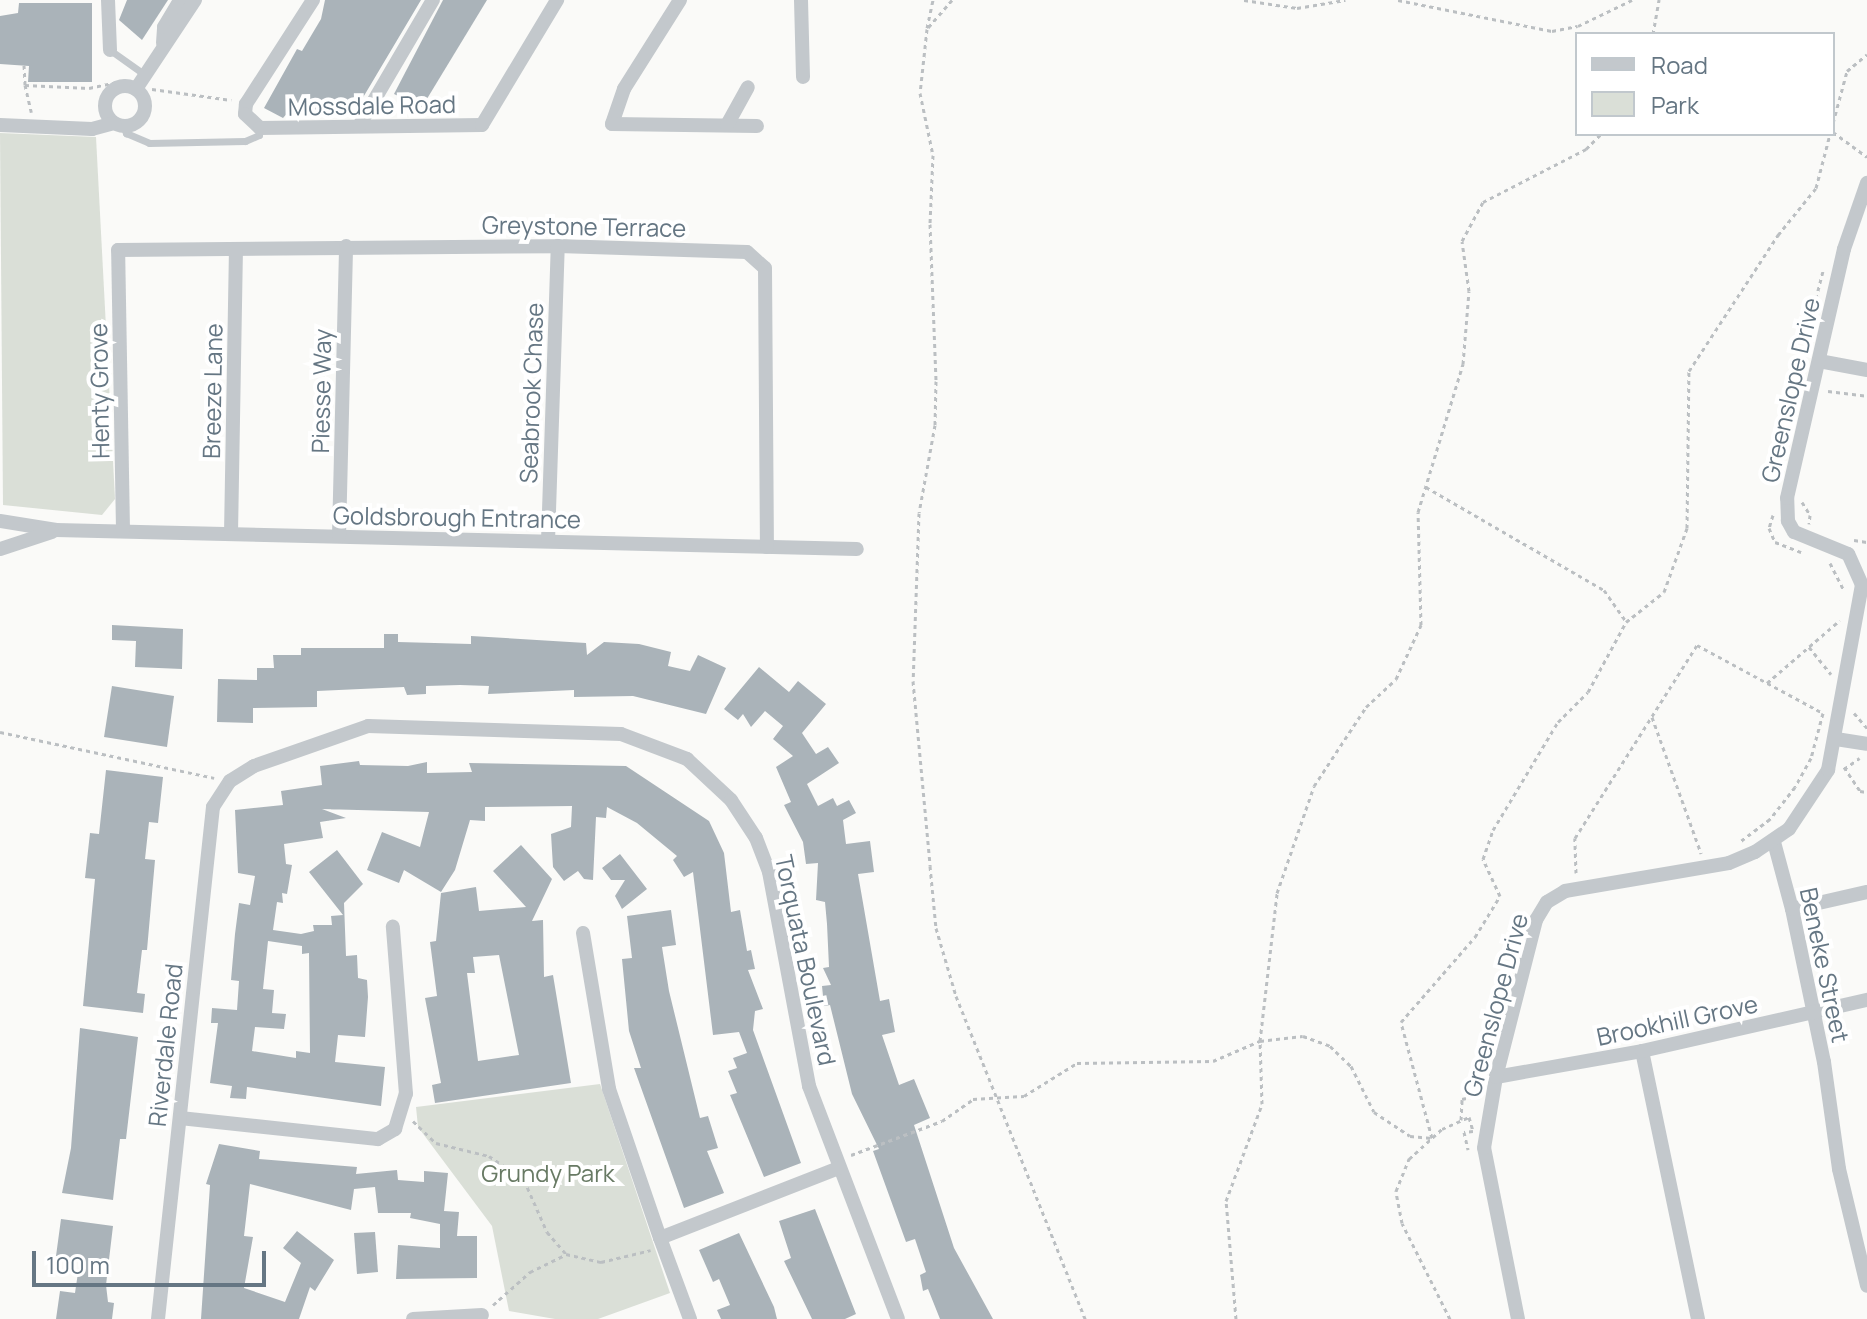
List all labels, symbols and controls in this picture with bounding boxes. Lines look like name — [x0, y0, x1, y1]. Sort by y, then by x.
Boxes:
legend — [1575, 32, 1835, 136]
text: Road — [1651, 48, 1708, 81]
text: Park — [1651, 88, 1699, 121]
street label: Mossdale Road — [288, 89, 456, 121]
street label: Greystone Terrace — [482, 210, 686, 242]
street label: Greenslope Drive — [1755, 295, 1825, 485]
street label: Seabrook Chase — [513, 302, 549, 484]
street label: Henty Grove — [83, 323, 115, 459]
street label: Breeze Lane — [196, 323, 228, 459]
street label: Piesse Way — [306, 328, 336, 454]
street label: Goldsbrough Entrance — [333, 500, 581, 534]
street label: Torquata Boulevard — [770, 852, 842, 1068]
street label: Beneke Street — [1795, 885, 1855, 1045]
street label: Greenslope Drive — [1457, 910, 1533, 1100]
street label: Riverdale Road — [142, 962, 188, 1128]
street label: Brookhill Grove — [1594, 989, 1760, 1051]
park label: Grundy Park — [481, 1159, 615, 1187]
scale bar — [36, 1235, 270, 1285]
text: 100 m — [46, 1248, 110, 1281]

